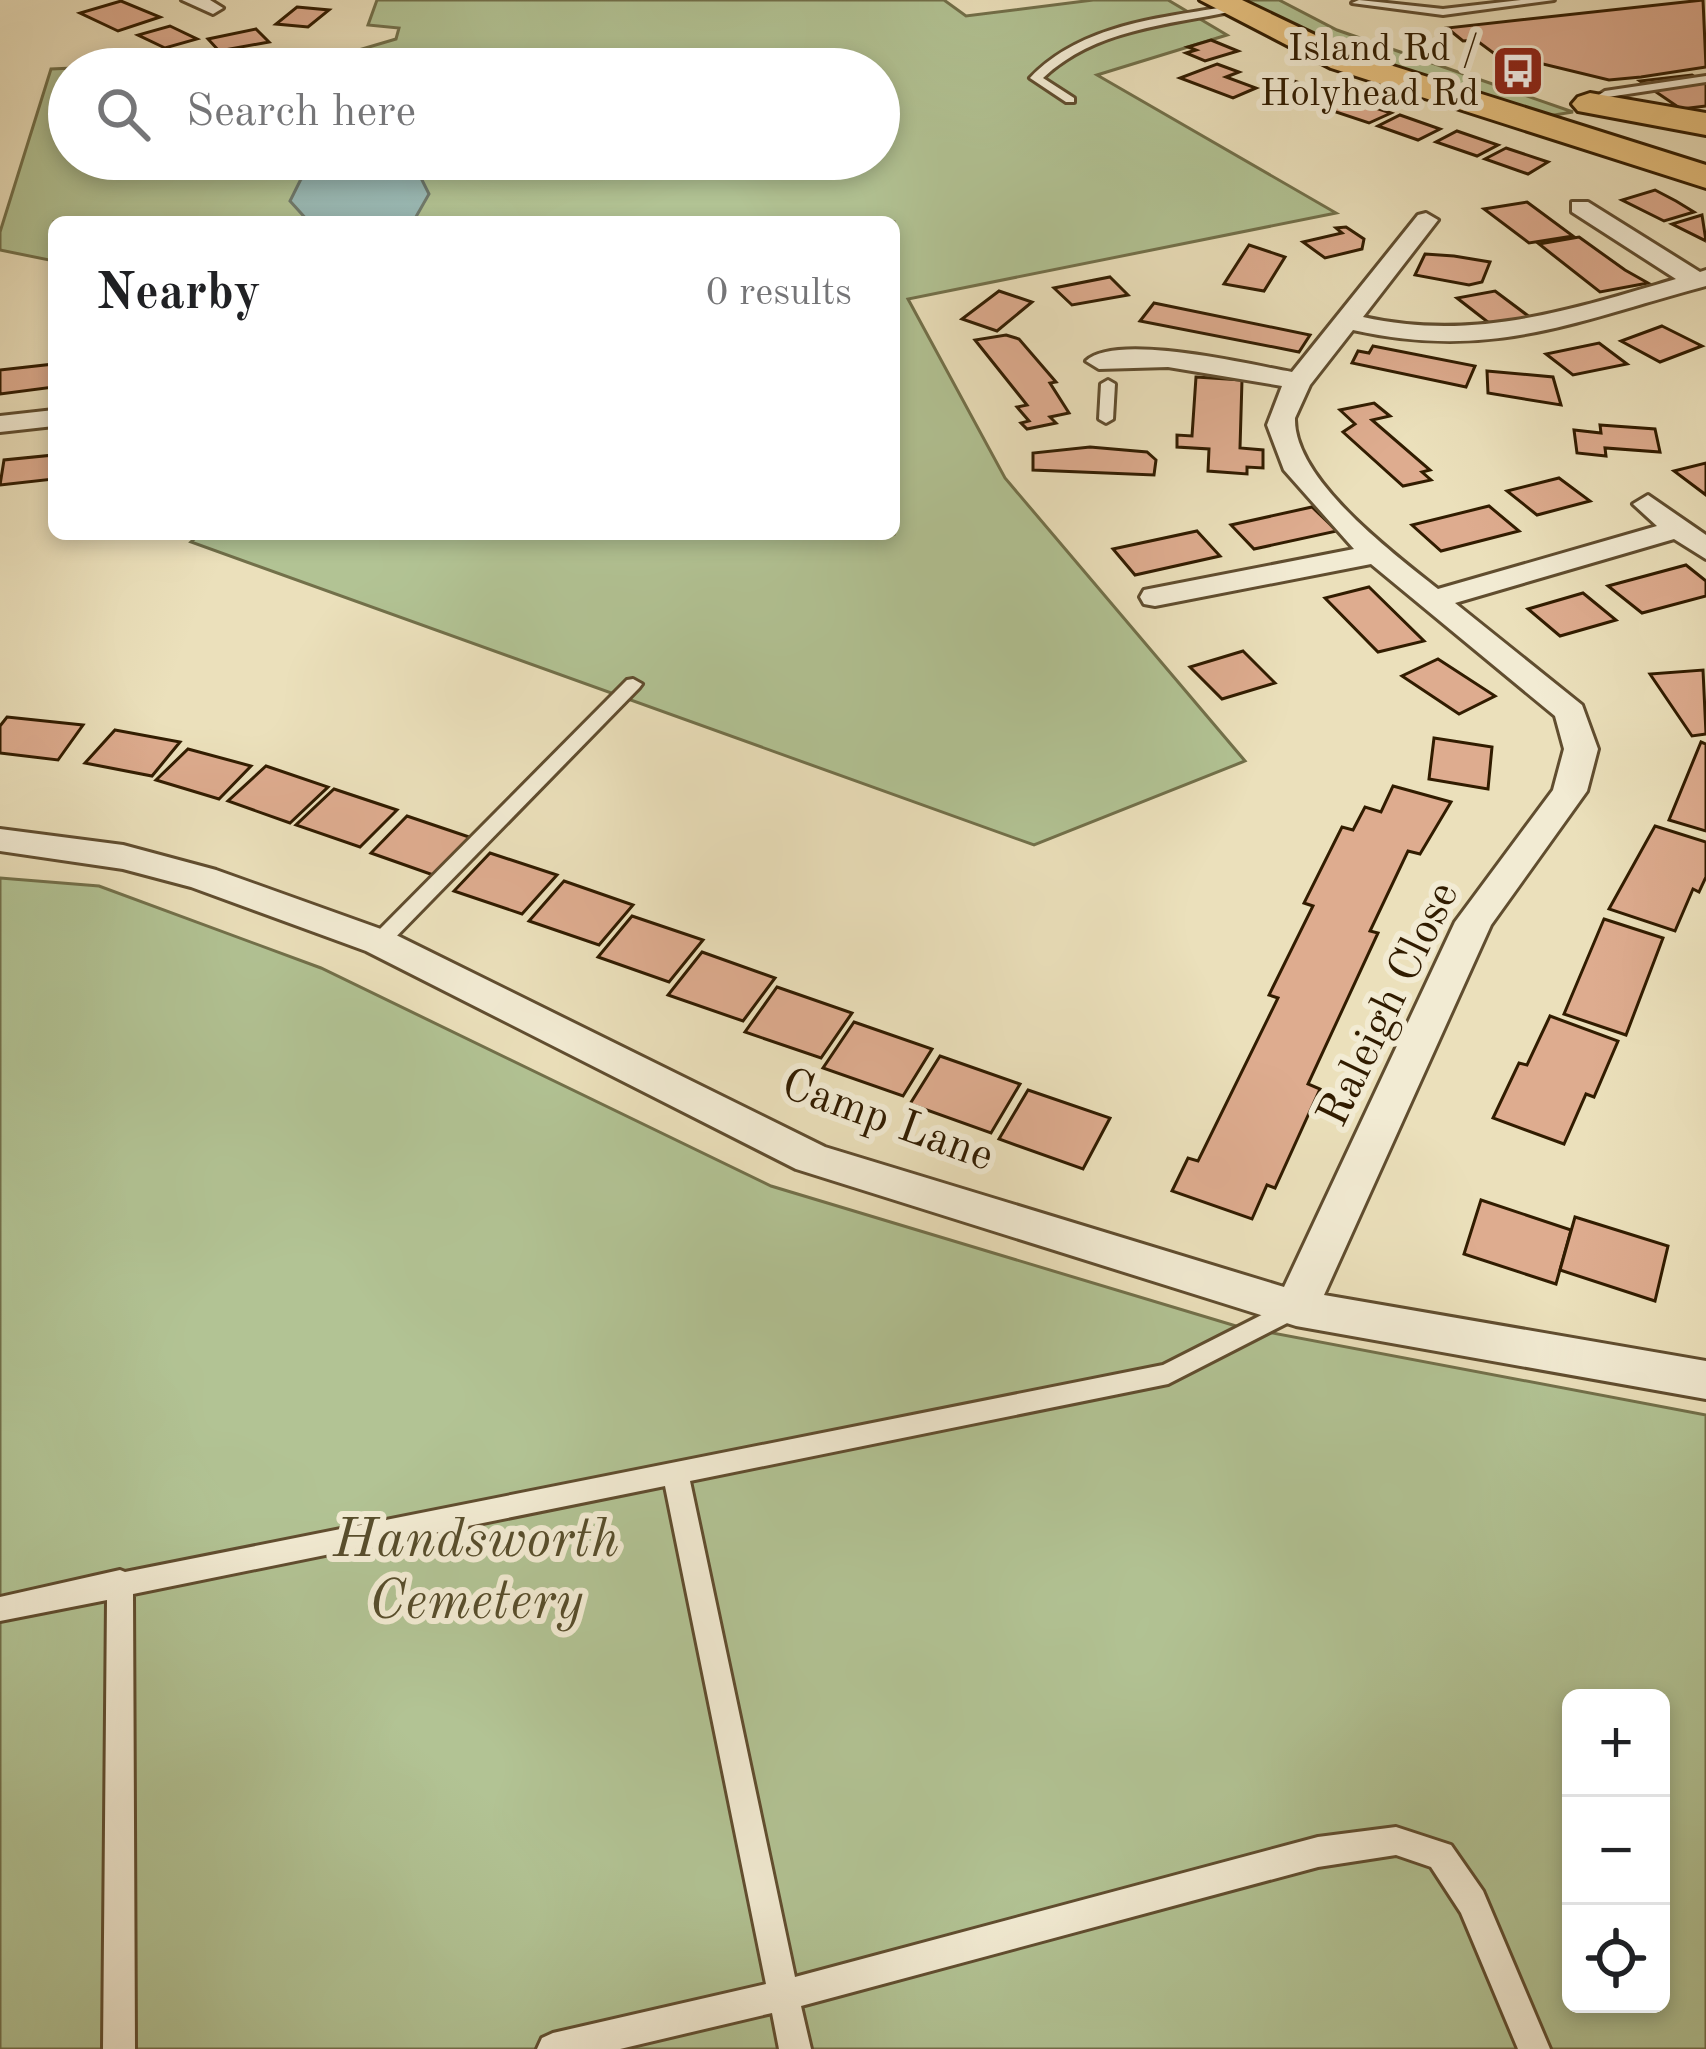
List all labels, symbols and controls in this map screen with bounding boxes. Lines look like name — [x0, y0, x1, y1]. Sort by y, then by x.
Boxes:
place label: Island Rd / Holyhead Rd — [1260, 30, 1479, 114]
bus stop icon: Island Rd / Holyhead Rd — [1490, 43, 1546, 99]
search box — [48, 48, 900, 180]
icon: search — [90, 81, 156, 147]
text: Search here — [186, 91, 416, 136]
text: Nearby — [96, 269, 261, 320]
text: 0 results — [706, 274, 852, 313]
street label: Raleigh Close — [1312, 876, 1468, 1134]
street label: Camp Lane — [775, 1063, 999, 1181]
park label: Handsworth Cemetery — [332, 1515, 619, 1632]
map controls — [1562, 1689, 1670, 2013]
button: + — [1562, 1689, 1670, 1797]
button: − — [1562, 1797, 1670, 1905]
button: locate — [1562, 1905, 1670, 2013]

